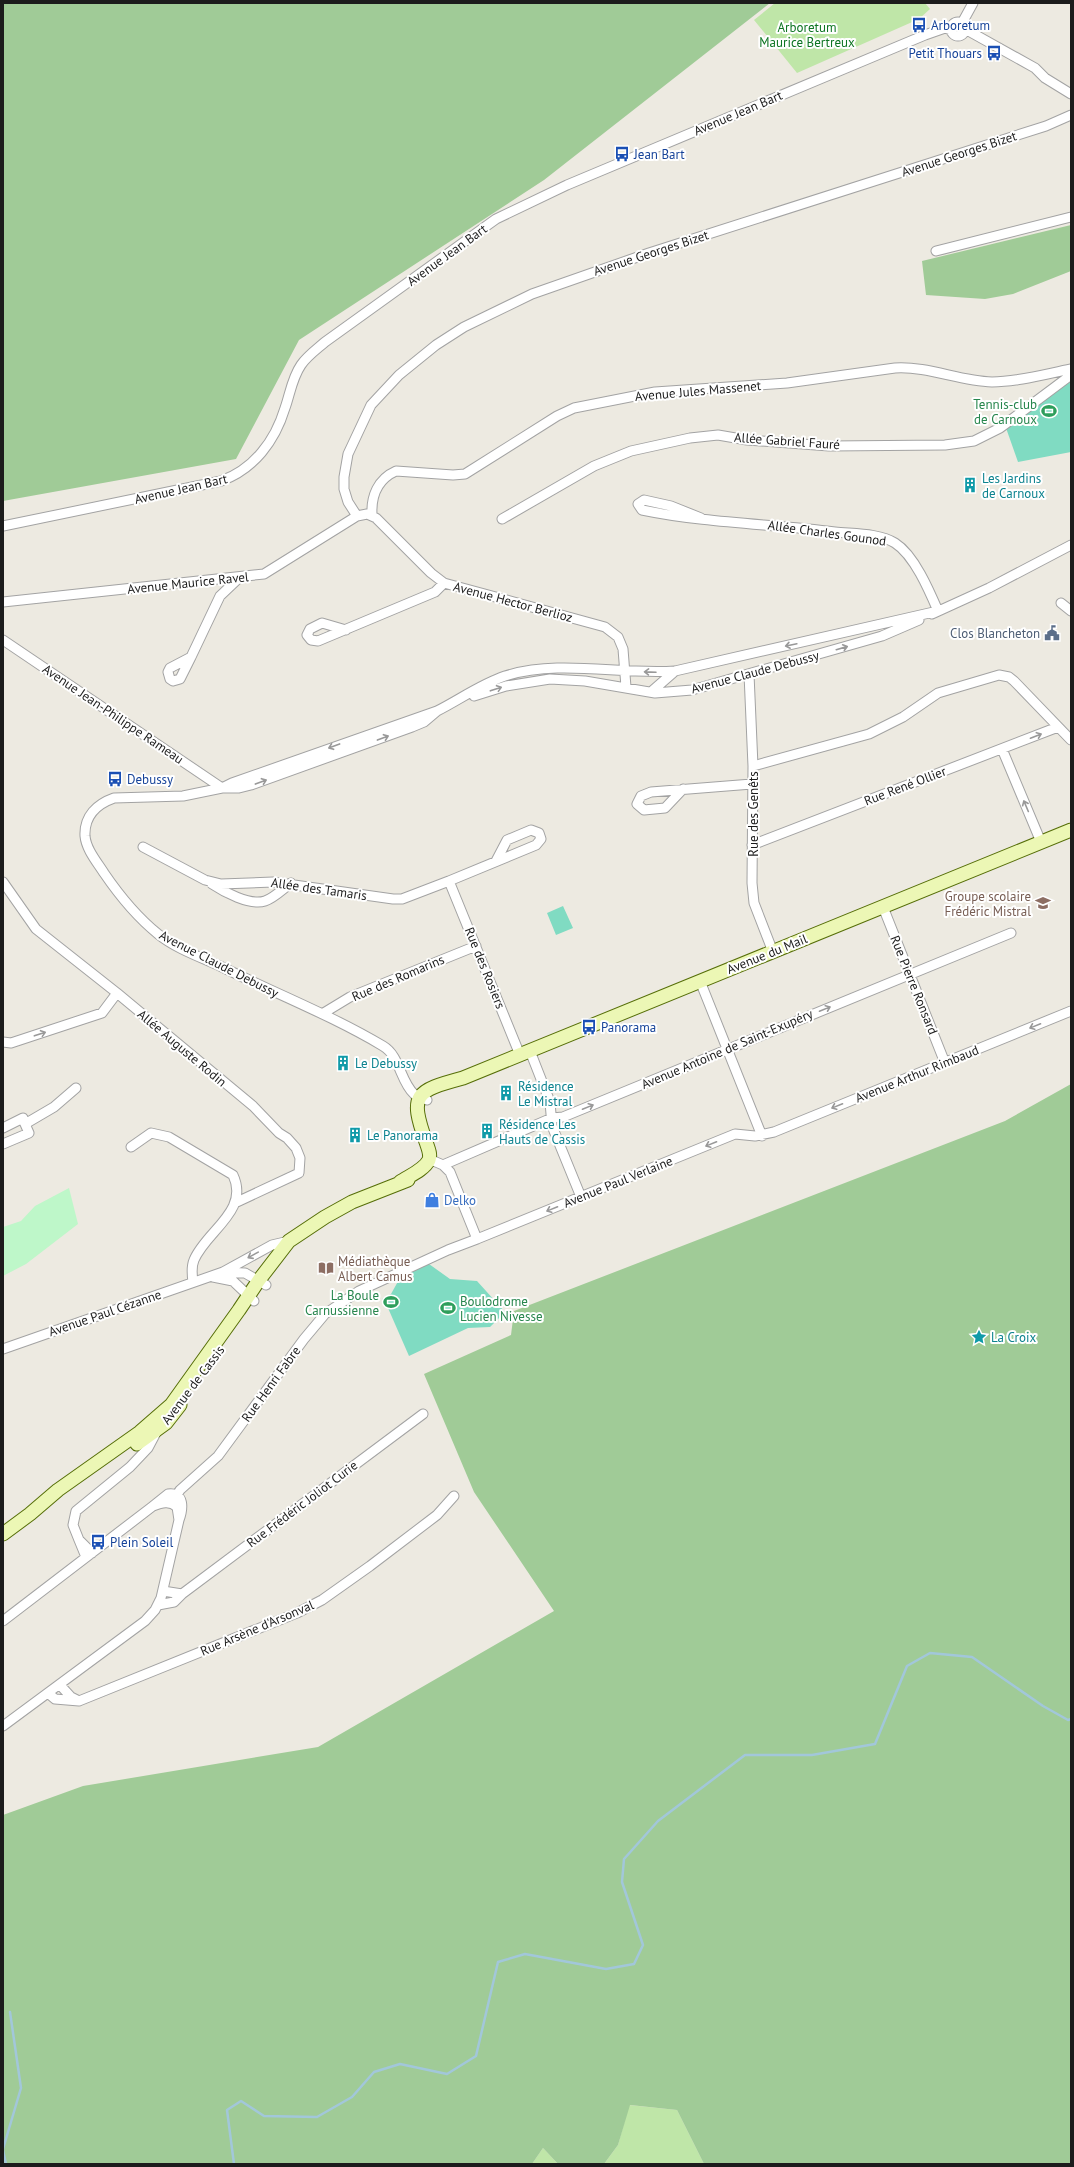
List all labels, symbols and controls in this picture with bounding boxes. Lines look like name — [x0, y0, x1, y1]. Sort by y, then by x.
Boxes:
bus stop icon: Arboretum — [910, 16, 928, 34]
place label: Arboretum — [931, 17, 990, 34]
park label: Arboretum Maurice Bertreux — [759, 19, 855, 51]
bus stop icon: Petit Thouars — [985, 44, 1003, 62]
place label: Petit Thouars — [909, 45, 982, 62]
street label: Avenue Jean Bart — [691, 86, 785, 139]
street label: Avenue Georges Bizet — [899, 127, 1019, 181]
bus stop icon: Jean Bart — [613, 145, 631, 163]
place label: Jean Bart — [633, 146, 685, 163]
street label: Avenue Jean Bart — [404, 220, 491, 290]
street label: Avenue Georges Bizet — [591, 226, 711, 280]
street label: Avenue Jules Massenet — [634, 377, 762, 405]
place label: Tennis-club de Carnoux — [973, 396, 1037, 428]
sports icon: Tennis-club de Carnoux — [1040, 402, 1058, 420]
street label: Allée Gabriel Fauré — [733, 429, 841, 453]
street label: Avenue Jean Bart — [133, 470, 230, 508]
place label: Les Jardins de Carnoux — [982, 470, 1045, 502]
building icon: Les Jardins de Carnoux — [961, 476, 979, 494]
street label: Allée Charles Gounod — [767, 516, 887, 550]
street label: Avenue Maurice Ravel — [126, 568, 250, 598]
street label: Avenue Hector Berlioz — [452, 578, 575, 626]
public building icon: Clos Blancheton — [1043, 624, 1061, 642]
place label: Clos Blancheton — [950, 625, 1040, 642]
one-way arrow — [785, 642, 798, 650]
one-way arrow — [835, 644, 848, 651]
street label: Avenue Claude Debussy — [689, 647, 821, 697]
street label: Avenue Jean-Philippe Rameau — [39, 660, 187, 768]
one-way arrow — [644, 668, 657, 676]
one-way arrow — [490, 685, 503, 692]
one-way arrow — [1030, 731, 1042, 739]
one-way arrow — [376, 733, 388, 741]
one-way arrow — [328, 743, 340, 751]
street label: Rue René Ollier — [862, 762, 949, 809]
bus stop icon: Debussy — [106, 770, 124, 788]
place label: Debussy — [127, 771, 173, 788]
street label: Rue des Genêts — [745, 771, 762, 857]
one-way arrow — [254, 777, 266, 785]
one-way arrow — [1022, 801, 1030, 813]
street label: Allée des Tamaris — [270, 874, 368, 904]
place label: Groupe scolaire Frédéric Mistral — [944, 888, 1031, 920]
school or university icon: Groupe scolaire Frédéric Mistral — [1034, 894, 1052, 912]
street label: Rue des Rosiers — [461, 925, 509, 1011]
street label: Avenue Claude Debussy — [156, 926, 282, 1002]
street label: Avenue du Mail — [724, 930, 810, 978]
street label: Rue Pierre Ronsard — [886, 933, 942, 1037]
street label: Rue des Romarins — [349, 951, 447, 1005]
one-way arrow — [818, 1004, 830, 1012]
street label: Avenue Antoine de Saint-Exupéry — [639, 1005, 815, 1093]
street label: Allée Auguste Rodin — [134, 1006, 230, 1090]
bus stop icon: Panorama — [580, 1018, 598, 1036]
place label: Panorama — [601, 1019, 656, 1036]
one-way arrow — [1029, 1022, 1041, 1030]
one-way arrow — [34, 1030, 47, 1037]
street label: Avenue Arthur Rimbaud — [853, 1041, 981, 1107]
building icon: Le Debussy — [334, 1054, 352, 1072]
place label: Le Debussy — [355, 1055, 417, 1072]
place label: Résidence Le Mistral — [518, 1078, 574, 1110]
building icon: Résidence Le Mistral — [497, 1084, 515, 1102]
one-way arrow — [582, 1102, 594, 1110]
one-way arrow — [831, 1103, 843, 1111]
place label: Résidence Les Hauts de Cassis — [499, 1116, 585, 1148]
building icon: Résidence Les Hauts de Cassis — [478, 1122, 496, 1140]
building icon: Le Panorama — [346, 1126, 364, 1144]
place label: Le Panorama — [367, 1127, 438, 1144]
one-way arrow — [705, 1140, 717, 1148]
street label: Avenue Paul Verlaine — [561, 1152, 675, 1212]
shop icon: Delko — [423, 1191, 441, 1209]
place label: Delko — [444, 1192, 476, 1209]
one-way arrow — [546, 1205, 558, 1213]
one-way arrow — [248, 1252, 260, 1260]
place label: Médiathèque Albert Camus — [338, 1253, 412, 1285]
library icon: Médiathèque Albert Camus — [317, 1259, 335, 1277]
street label: Avenue Paul Cézanne — [46, 1286, 164, 1340]
place label: La Boule Carnussienne — [305, 1287, 379, 1319]
sports icon: La Boule Carnussienne — [382, 1293, 400, 1311]
place label: Boulodrome Lucien Nivesse — [460, 1293, 543, 1325]
sports icon: Boulodrome Lucien Nivesse — [439, 1299, 457, 1317]
place icon: La Croix — [970, 1328, 988, 1346]
place label: La Croix — [991, 1329, 1036, 1346]
street label: Avenue de Cassis — [158, 1342, 228, 1428]
street label: Rue Henri Fabre — [238, 1343, 304, 1425]
street label: Rue Frédéric Joliot Curie — [243, 1457, 361, 1551]
bus stop icon: Plein Soleil — [89, 1533, 107, 1551]
place label: Plein Soleil — [110, 1534, 173, 1551]
street label: Rue Arsène d'Arsonval — [198, 1596, 317, 1660]

